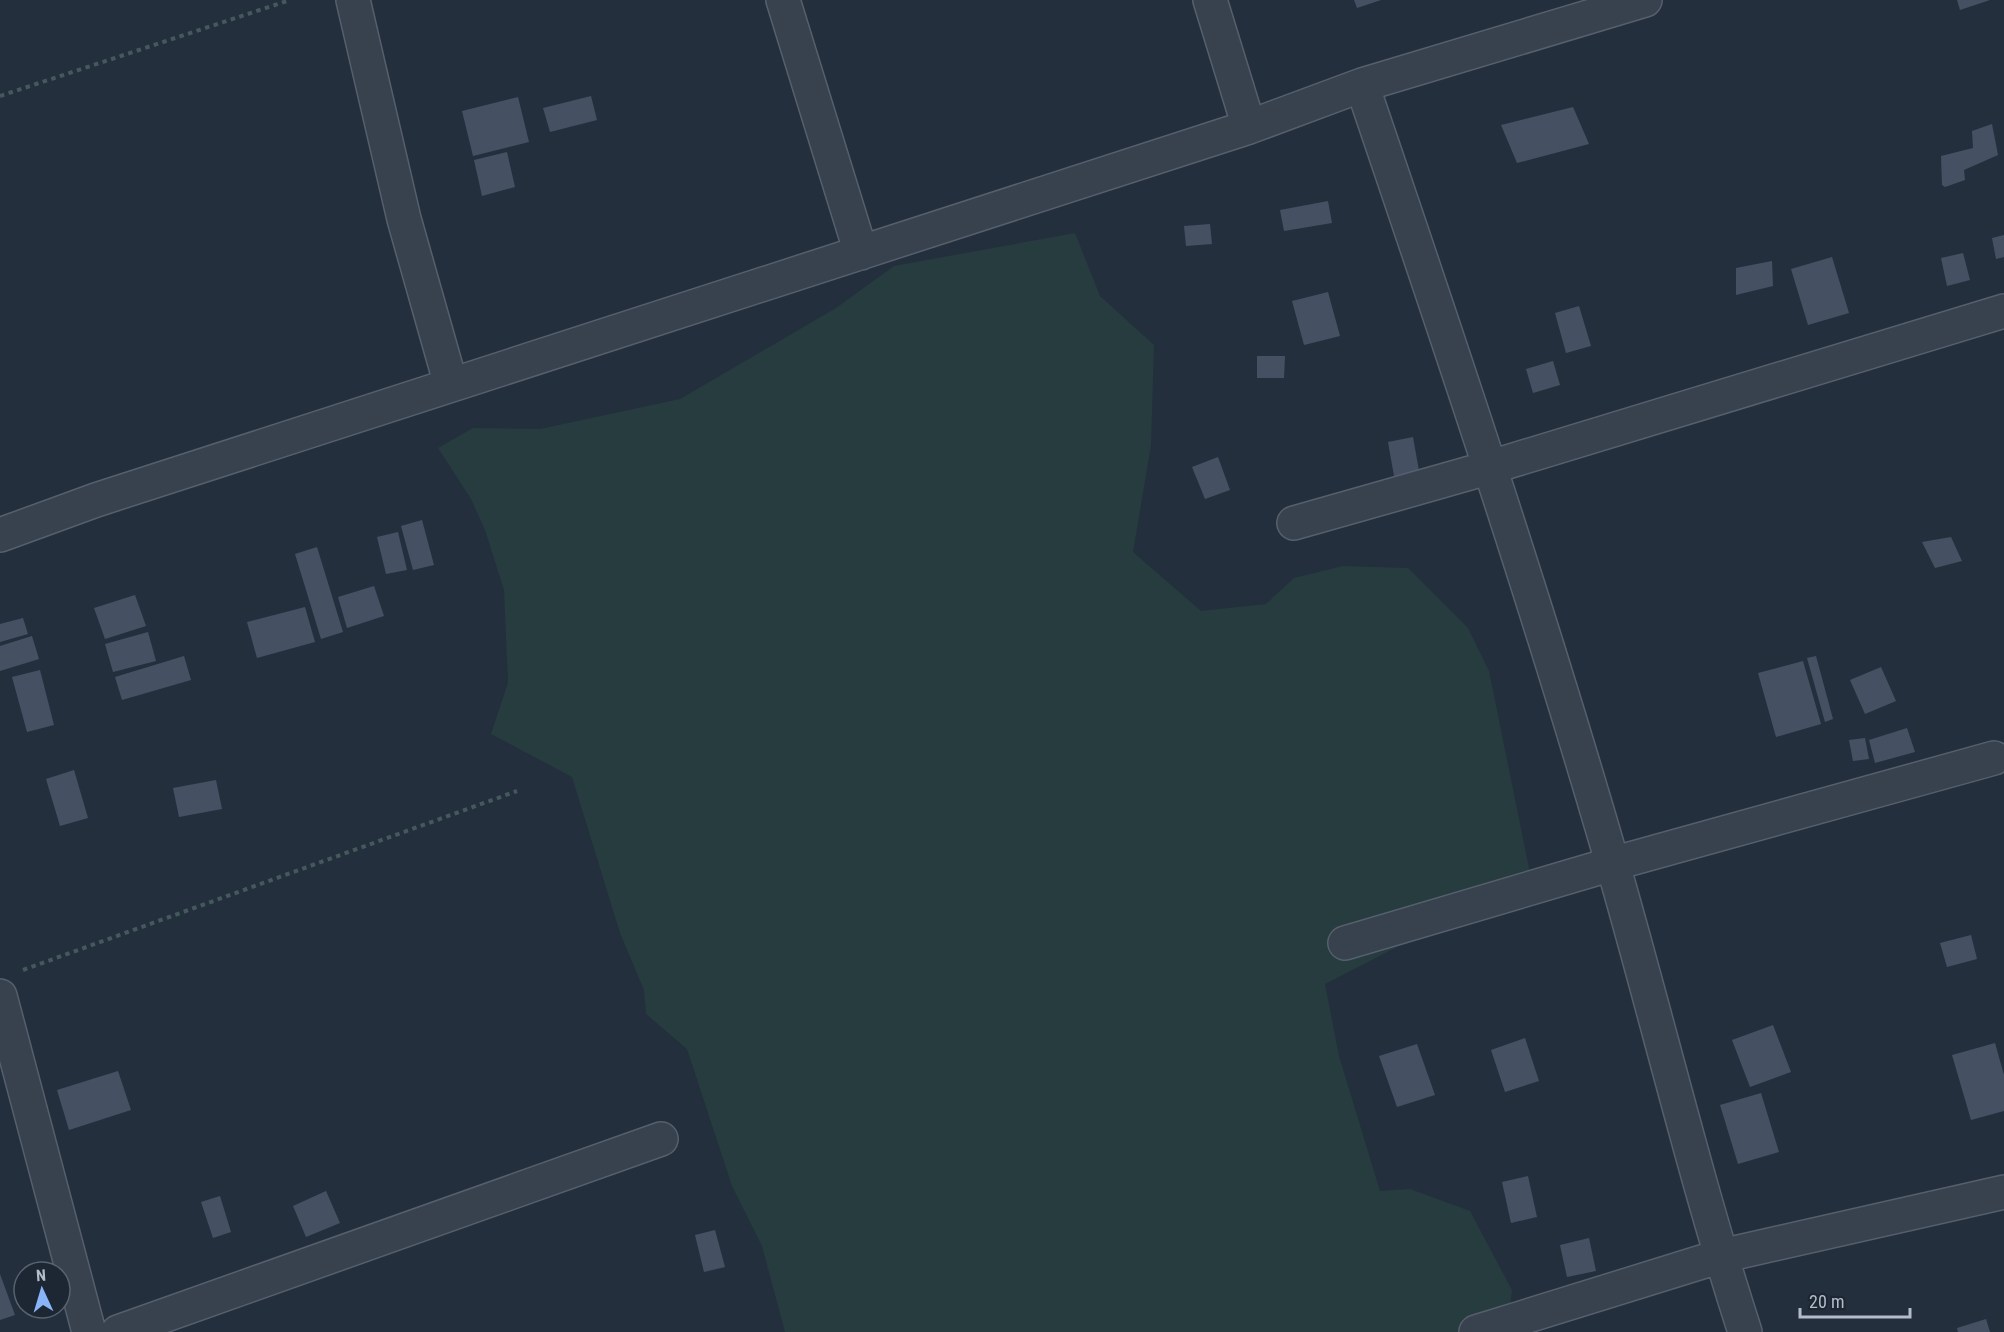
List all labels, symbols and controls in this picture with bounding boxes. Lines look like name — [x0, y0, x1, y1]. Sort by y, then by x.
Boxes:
north arrow — [12, 1260, 72, 1320]
text: N — [35, 1266, 47, 1285]
scale bar — [1800, 1281, 1910, 1319]
text: 20 m — [1809, 1291, 1844, 1312]

